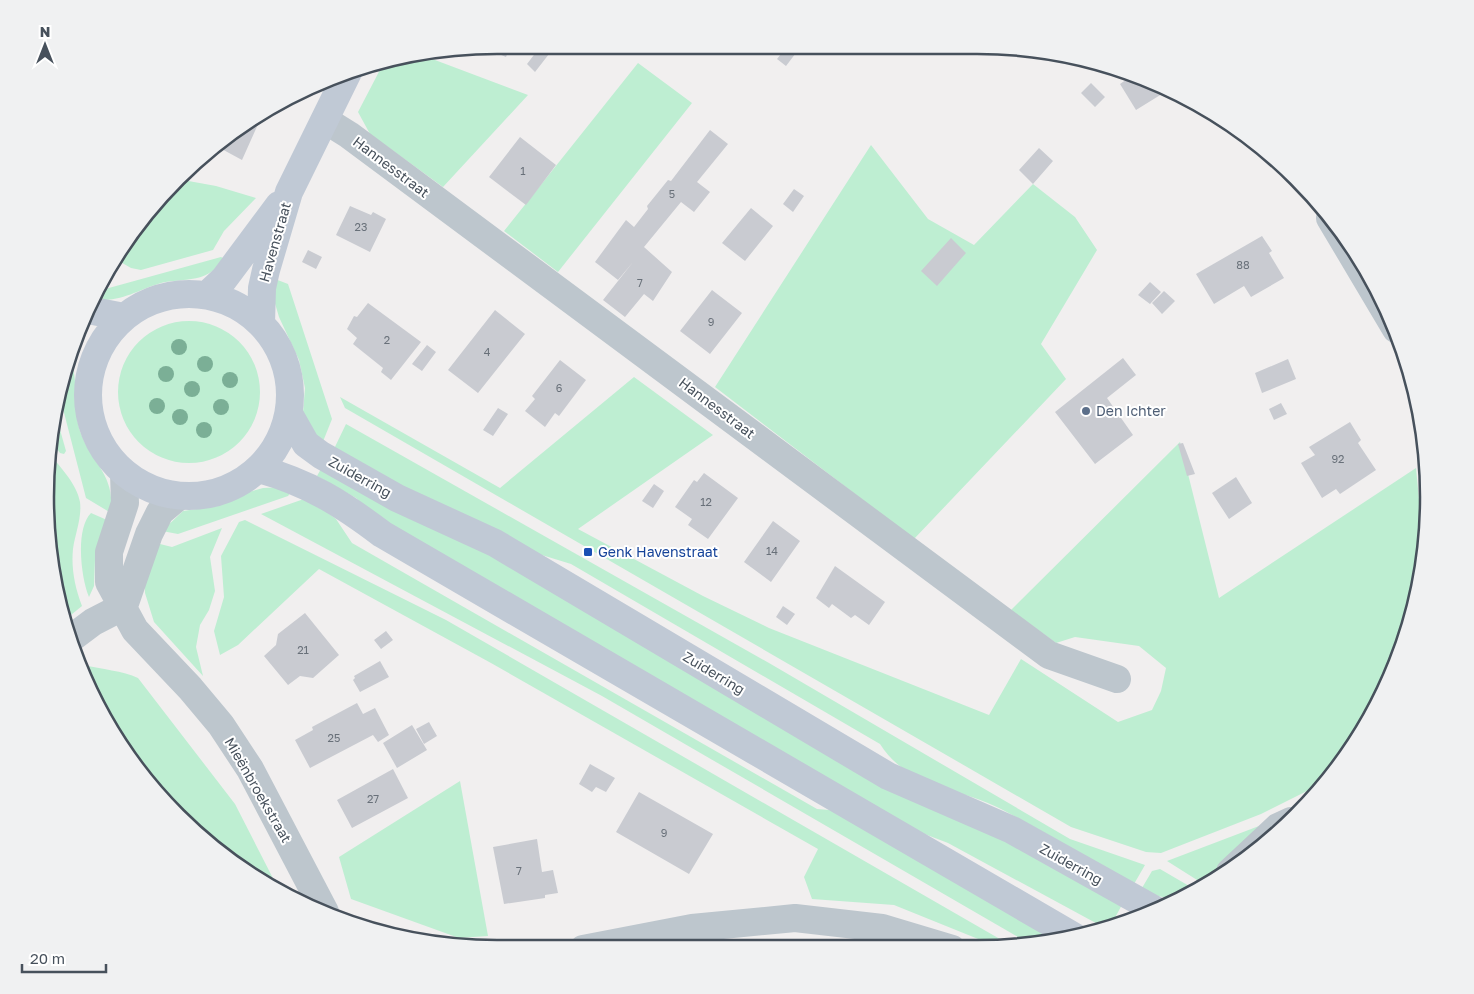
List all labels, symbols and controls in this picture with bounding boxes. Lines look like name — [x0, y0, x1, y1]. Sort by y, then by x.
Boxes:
north arrow — [20, 20, 70, 70]
text: N — [40, 23, 50, 40]
street label: Hannesstraat — [350, 132, 433, 201]
house number: 1 — [520, 164, 526, 177]
house number: 5 — [669, 187, 675, 200]
street label: Havenstraat — [255, 200, 294, 284]
house number: 23 — [355, 220, 367, 233]
house number: 88 — [1236, 258, 1250, 271]
house number: 7 — [637, 276, 643, 289]
house number: 9 — [708, 315, 714, 328]
house number: 2 — [384, 333, 390, 346]
house number: 4 — [484, 345, 491, 358]
street label: Hannesstraat — [676, 373, 759, 442]
house number: 6 — [556, 381, 563, 394]
place label: Den Ichter — [1096, 402, 1166, 419]
marker: Den Ichter — [1080, 405, 1092, 417]
street label: Zuiderring — [326, 452, 395, 501]
house number: 92 — [1331, 452, 1345, 465]
house number: 12 — [700, 495, 712, 508]
place label: Genk Havenstraat — [598, 543, 718, 560]
house number: 14 — [766, 544, 778, 557]
marker: Genk Havenstraat — [582, 546, 594, 558]
house number: 21 — [297, 643, 309, 656]
street label: Zuiderring — [680, 648, 748, 698]
house number: 25 — [328, 731, 340, 744]
street label: Mieënbroekstraat — [221, 734, 295, 845]
house number: 27 — [367, 792, 379, 805]
house number: 9 — [661, 826, 667, 839]
street label: Zuiderring — [1037, 839, 1106, 888]
house number: 7 — [516, 864, 522, 877]
scale bar — [22, 942, 106, 974]
text: 20 m — [30, 949, 65, 967]

